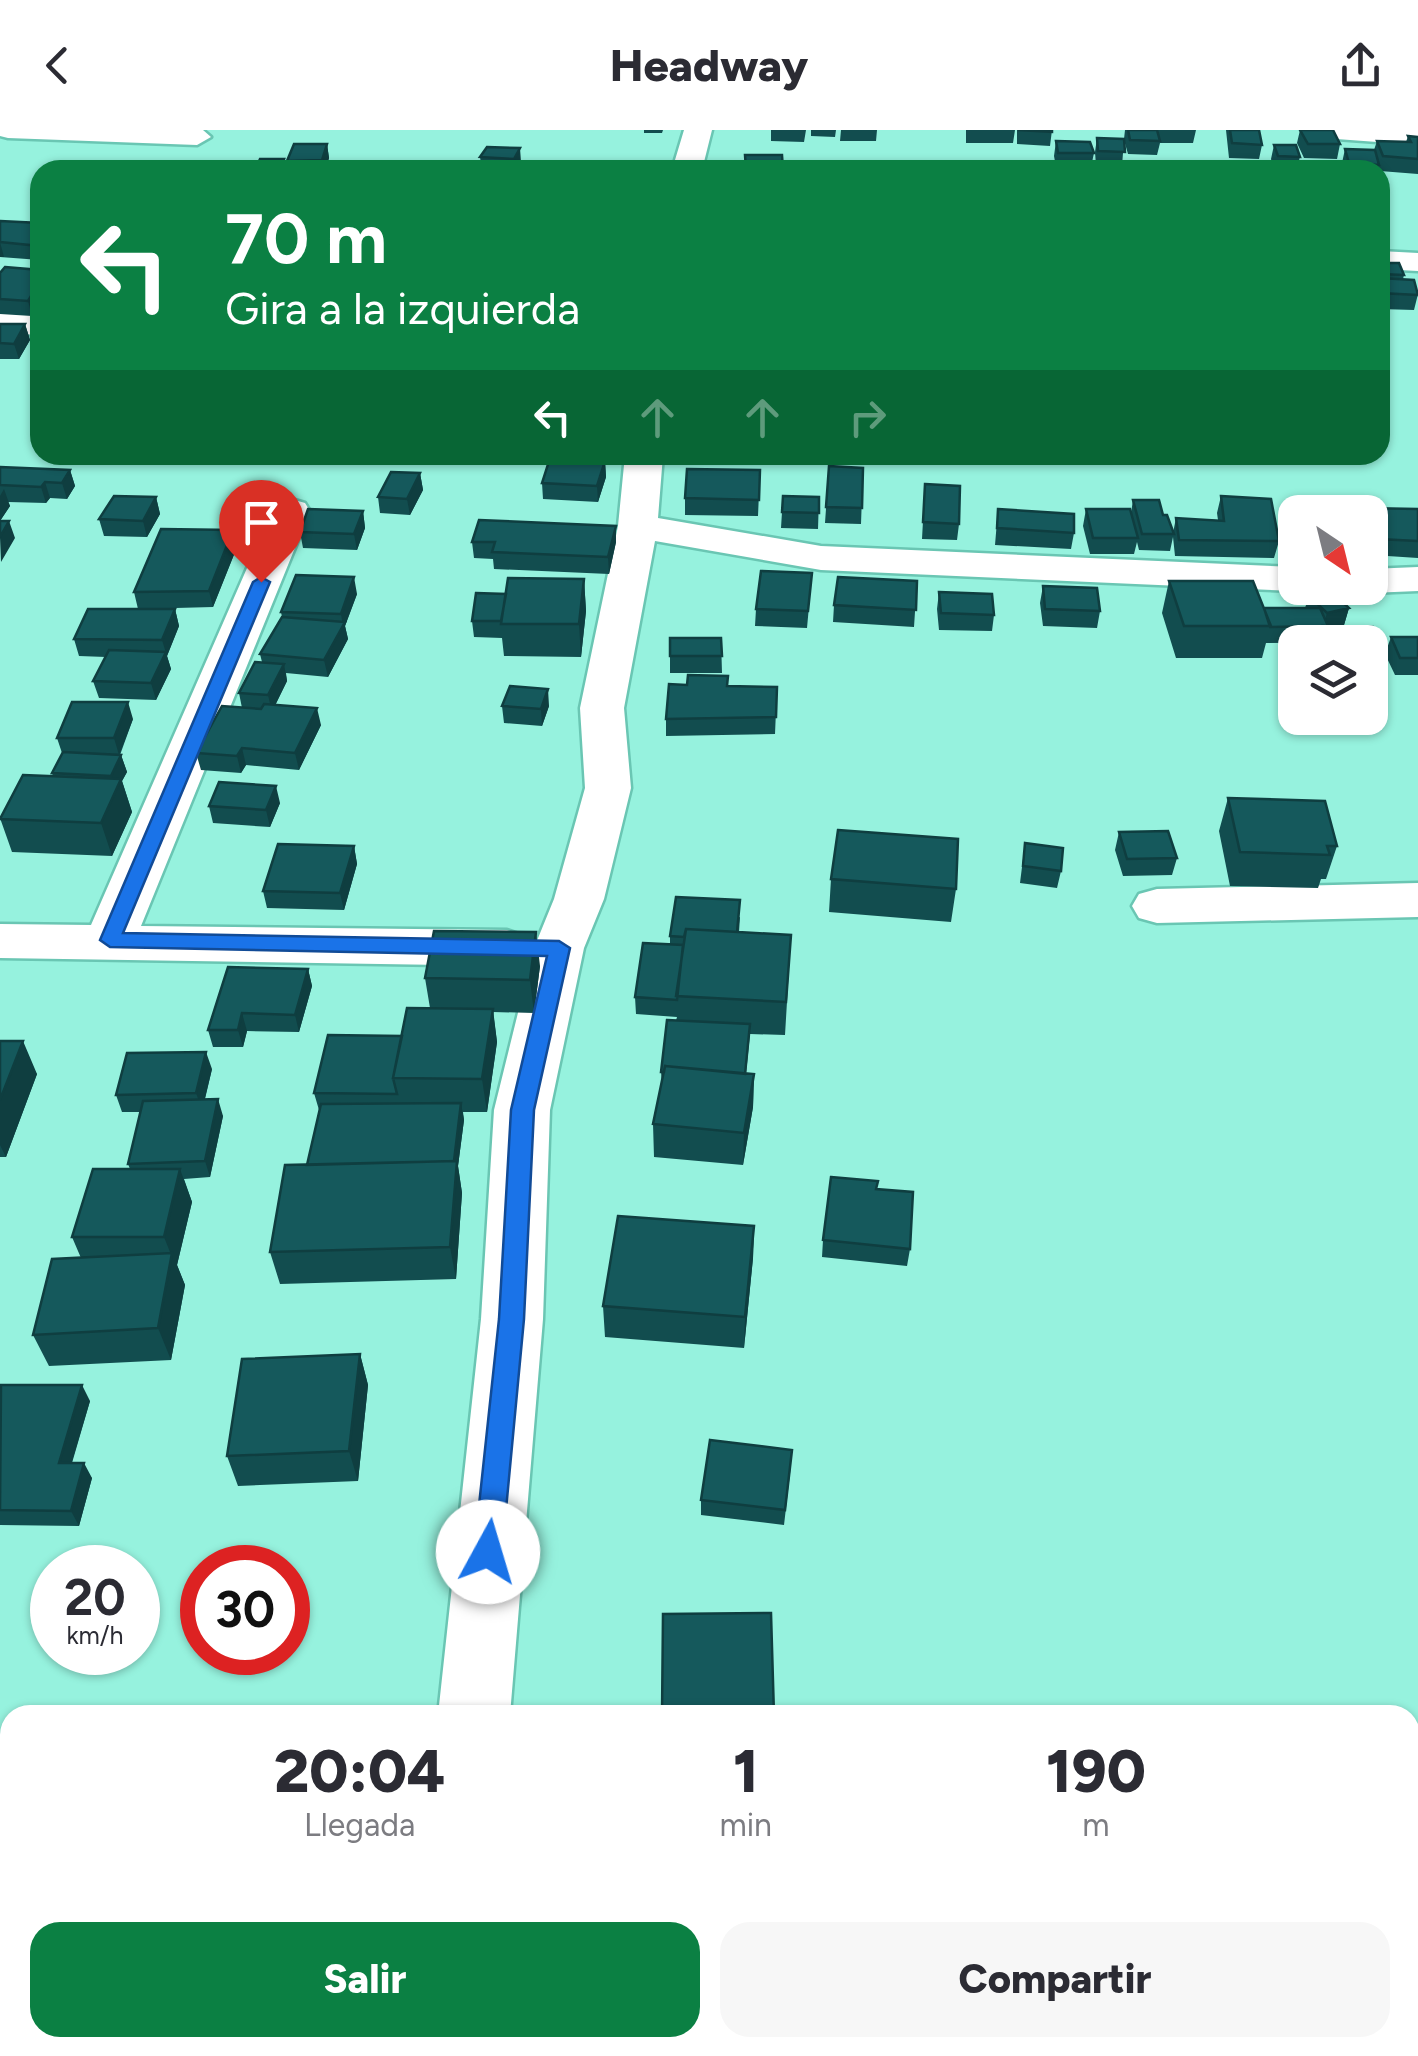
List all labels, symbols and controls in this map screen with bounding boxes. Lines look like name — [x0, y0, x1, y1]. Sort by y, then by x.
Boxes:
icon: back — [30, 38, 85, 93]
text: Headway — [610, 38, 808, 92]
icon: share — [1333, 38, 1388, 93]
text: 70 m — [225, 196, 387, 281]
icon: left — [60, 200, 190, 330]
text: Gira a la izquierda — [225, 281, 580, 335]
icon: left — [525, 390, 580, 445]
icon: ahead — [630, 390, 685, 445]
icon: ahead — [735, 390, 790, 445]
icon: right — [840, 390, 895, 445]
pin — [219, 480, 304, 583]
icon: arrive — [234, 495, 289, 550]
north arrow — [1278, 495, 1388, 605]
map controls — [1278, 495, 1388, 735]
button: layers — [1278, 625, 1388, 735]
position arrow — [436, 1500, 540, 1604]
speed limit sign: 30 — [180, 1545, 310, 1675]
text: 20 — [64, 1567, 126, 1628]
text: km/h — [66, 1620, 124, 1650]
text: 20:04 — [274, 1735, 445, 1807]
text: 1 — [733, 1735, 759, 1807]
text: 190 — [1046, 1735, 1146, 1807]
text: Llegada — [304, 1806, 415, 1844]
text: min — [719, 1806, 772, 1844]
text: m — [1082, 1806, 1110, 1844]
button: Salir — [30, 1922, 700, 2037]
button: Compartir — [720, 1922, 1390, 2037]

